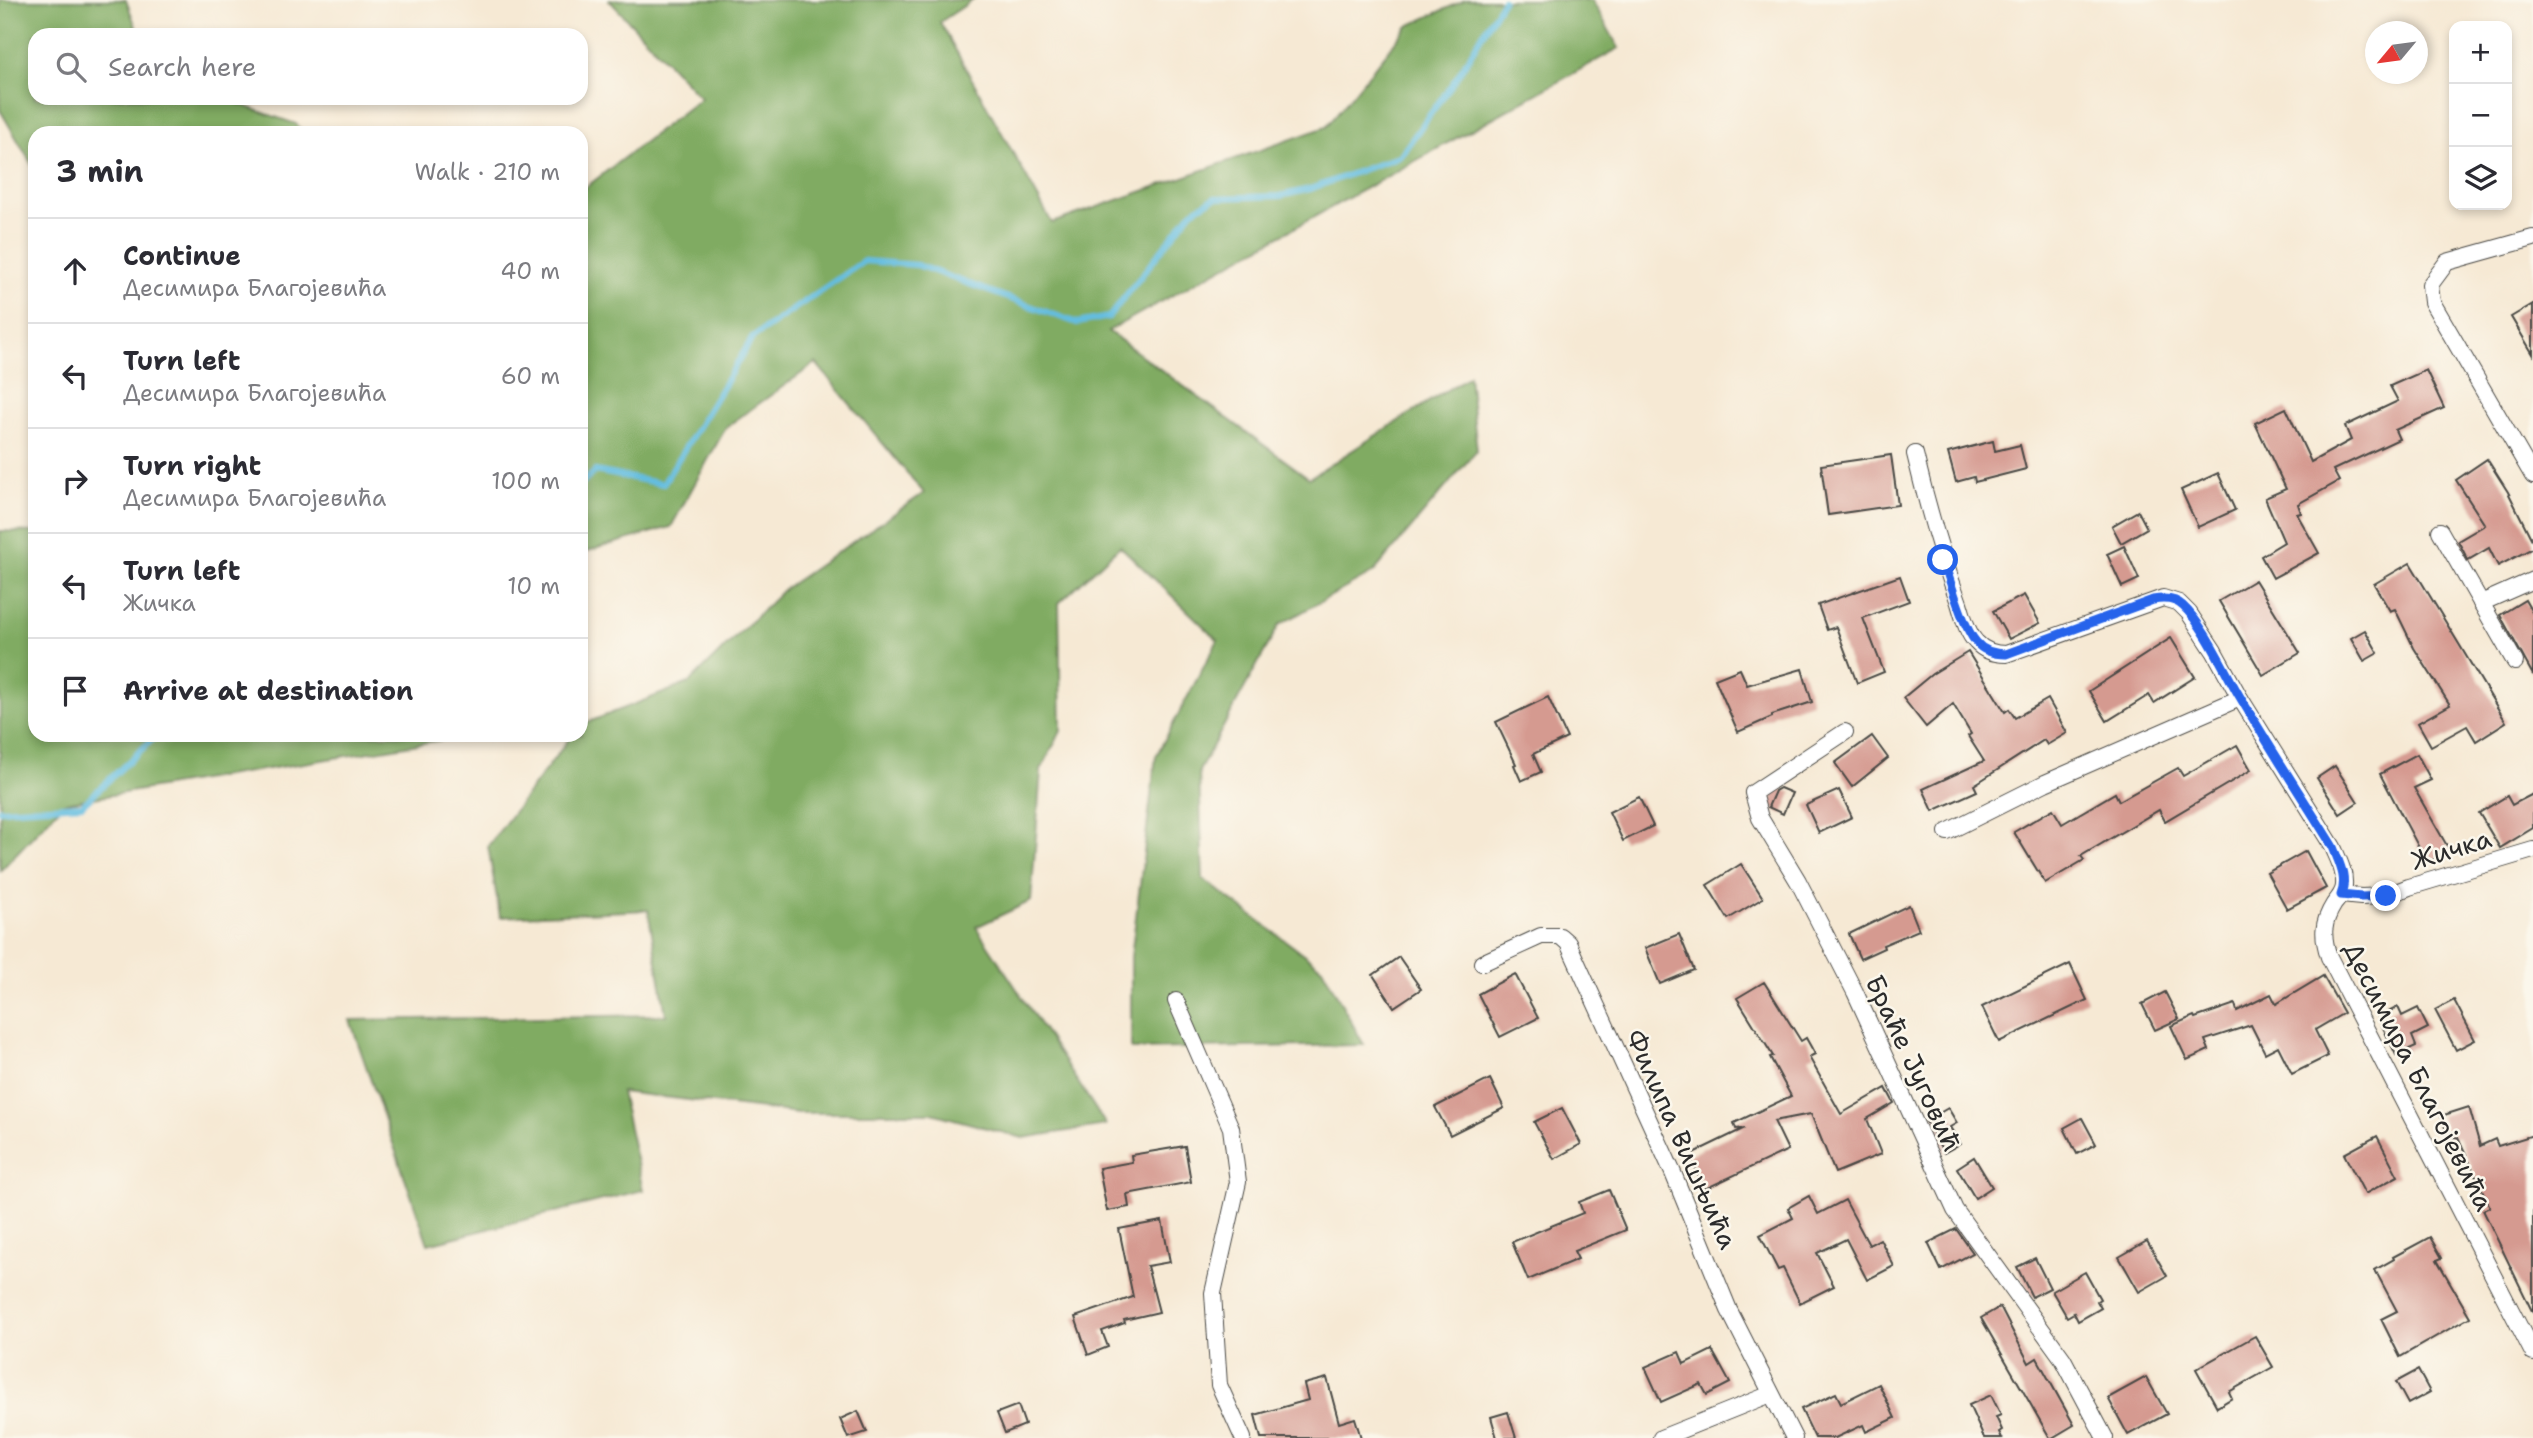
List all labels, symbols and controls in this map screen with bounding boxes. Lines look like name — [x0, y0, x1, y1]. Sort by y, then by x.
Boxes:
north arrow — [2365, 21, 2428, 84]
map controls — [2449, 21, 2512, 210]
button: + — [2449, 21, 2512, 84]
search box — [28, 28, 588, 105]
icon: search — [52, 48, 90, 86]
text: Search here — [108, 49, 257, 84]
button: − — [2449, 84, 2512, 147]
button: layers — [2449, 147, 2512, 210]
text: 3 min — [56, 151, 143, 192]
text: Walk · 210 m — [415, 157, 560, 187]
text: Continue — [123, 238, 241, 273]
icon: ahead — [56, 252, 94, 290]
text: 40 m — [500, 256, 560, 286]
text: Десимира Благојевића — [123, 273, 386, 303]
text: Turn left — [123, 343, 240, 378]
icon: left — [56, 357, 94, 395]
text: 60 m — [501, 361, 560, 391]
text: Десимира Благојевића — [123, 378, 386, 408]
text: Turn right — [123, 448, 261, 483]
icon: right — [56, 462, 94, 500]
text: 100 m — [491, 466, 560, 496]
text: Десимира Благојевића — [123, 483, 386, 513]
route start — [1927, 544, 1958, 575]
text: Turn left — [123, 553, 240, 588]
icon: left — [56, 567, 94, 605]
text: 10 m — [507, 571, 560, 601]
text: Жичка — [123, 588, 196, 618]
icon: arrive — [56, 672, 94, 710]
text: Arrive at destination — [123, 673, 413, 708]
street label: Жичка — [2407, 820, 2495, 878]
route end — [2370, 880, 2401, 911]
street label: Десимира Благојевића — [2336, 936, 2502, 1216]
street label: Браће Југовић — [1858, 969, 1970, 1157]
street label: Филипа Вишњића — [1618, 1024, 1746, 1254]

